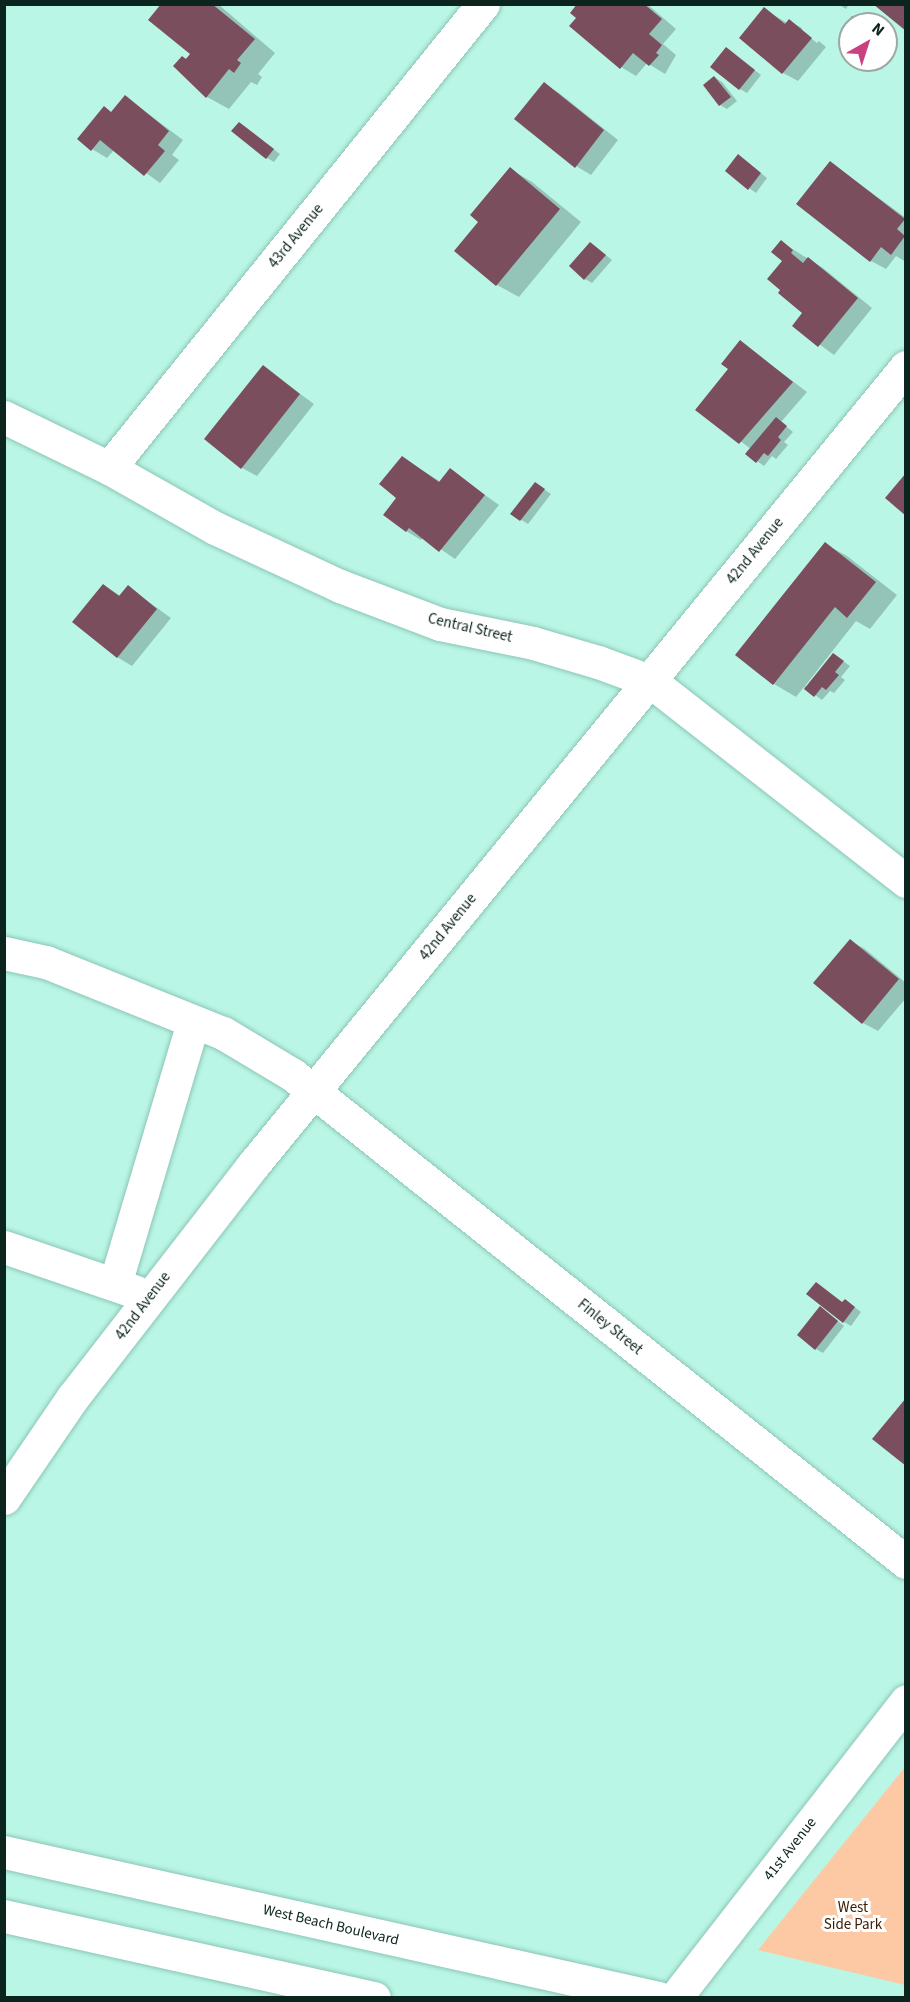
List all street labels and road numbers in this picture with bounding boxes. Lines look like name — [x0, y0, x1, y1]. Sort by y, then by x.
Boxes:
street label: 43rd Avenue — [265, 200, 327, 272]
street label: 42nd Avenue — [723, 514, 787, 588]
street label: Central Street — [426, 610, 514, 646]
street label: 42nd Avenue — [416, 890, 480, 964]
street label: 42nd Avenue — [112, 1268, 174, 1344]
street label: Finley Street — [574, 1295, 646, 1359]
street label: 41st Avenue — [760, 1814, 820, 1884]
street label: West Beach Boulevard — [261, 1901, 401, 1949]

